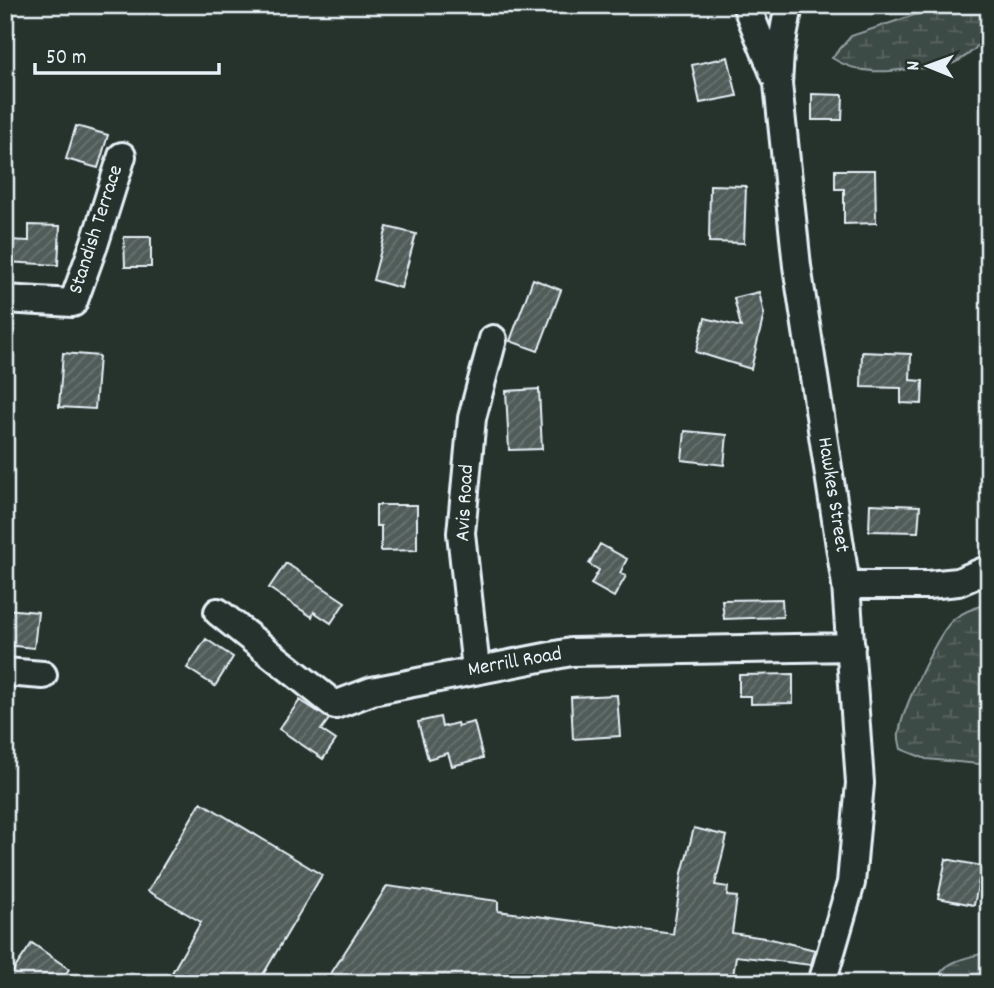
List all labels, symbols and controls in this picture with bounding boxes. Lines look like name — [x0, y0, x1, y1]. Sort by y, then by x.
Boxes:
scale bar — [35, 32, 219, 76]
north arrow — [892, 32, 962, 102]
text: 50 m — [46, 44, 86, 74]
text: N — [901, 61, 928, 71]
street label: Standish Terrace — [62, 162, 132, 298]
street label: Hawkes Street — [808, 435, 856, 555]
street label: Avis Road — [449, 464, 483, 542]
street label: Merrill Road — [466, 640, 564, 686]

